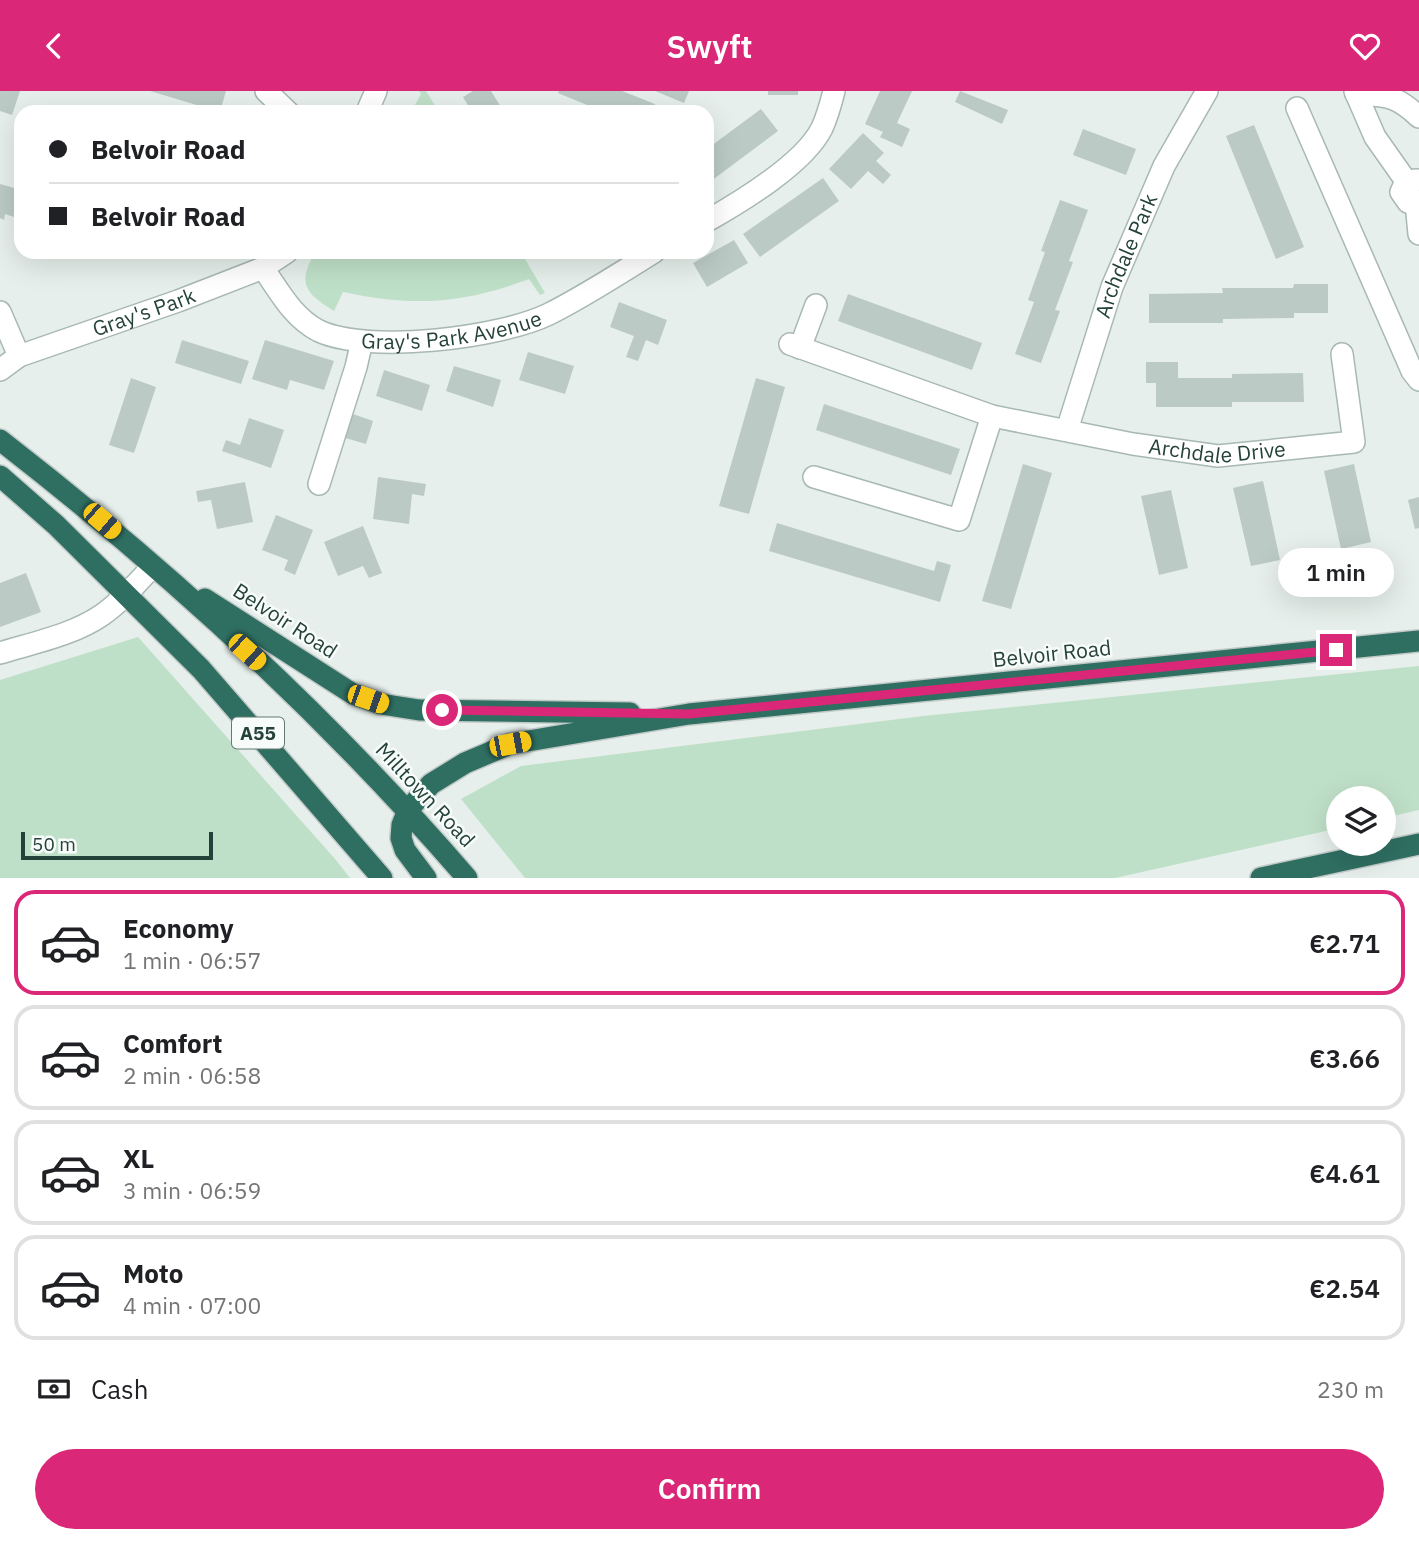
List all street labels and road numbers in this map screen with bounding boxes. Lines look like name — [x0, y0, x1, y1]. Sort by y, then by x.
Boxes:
street label: Archdale Park — [1088, 189, 1163, 321]
street label: Gray's Park — [89, 281, 199, 343]
street label: Gray's Park Avenue — [360, 304, 545, 355]
street label: Archdale Drive — [1147, 431, 1287, 469]
street label: Belvoir Road — [228, 576, 343, 664]
street label: Belvoir Road — [991, 633, 1112, 673]
road number: A55 — [232, 717, 284, 748]
street label: Milltown Road — [370, 736, 482, 853]

